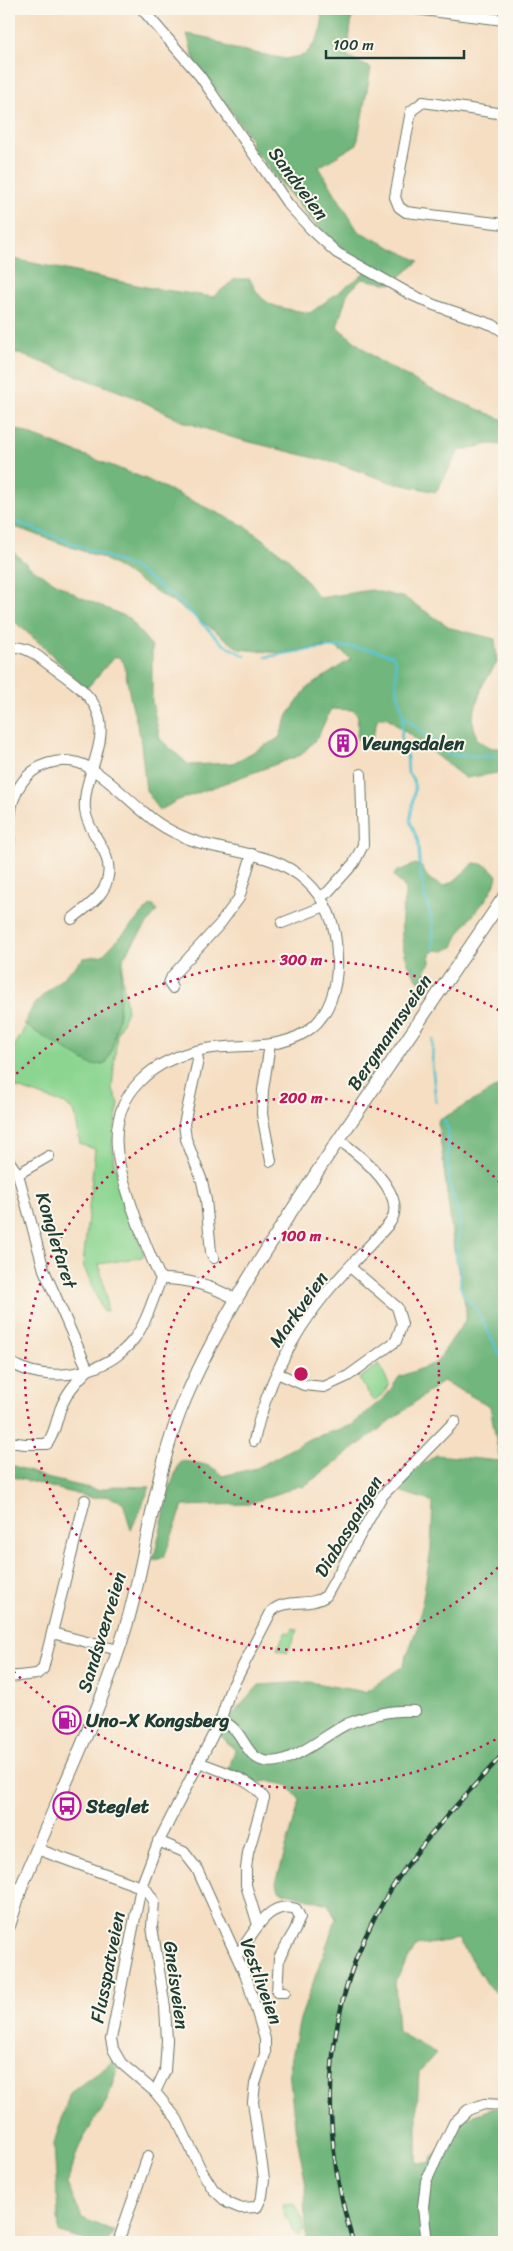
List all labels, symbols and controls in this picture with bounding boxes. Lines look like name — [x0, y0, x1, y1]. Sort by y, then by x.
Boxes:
scale bar — [326, 28, 463, 60]
text: 100 m — [333, 32, 374, 58]
street label: Sandveien — [260, 139, 338, 227]
place label: Veungsdalen — [362, 727, 465, 760]
building icon: Veungsdalen — [328, 728, 358, 758]
text: 300 m — [279, 947, 323, 973]
street label: Bergmannsveien — [338, 967, 441, 1097]
text: 200 m — [278, 1085, 323, 1111]
street label: Konglefaret — [26, 1188, 87, 1294]
text: 100 m — [281, 1223, 322, 1249]
street label: Markveien — [260, 1264, 337, 1354]
centre of rings — [292, 1365, 310, 1383]
street label: Diabasgangen — [305, 1469, 392, 1584]
street label: Sandsværveien — [67, 1568, 136, 1697]
place label: Uno-X Kongsberg — [86, 1704, 230, 1737]
fuel station icon: Uno-X Kongsberg — [52, 1705, 82, 1735]
place label: Steglet — [85, 1790, 150, 1823]
bus stop icon: Steglet — [52, 1791, 82, 1821]
street label: Flusspatveien — [80, 1908, 135, 2026]
street label: Vestliveien — [231, 1933, 293, 2029]
street label: Gneisveien — [154, 1939, 199, 2031]

